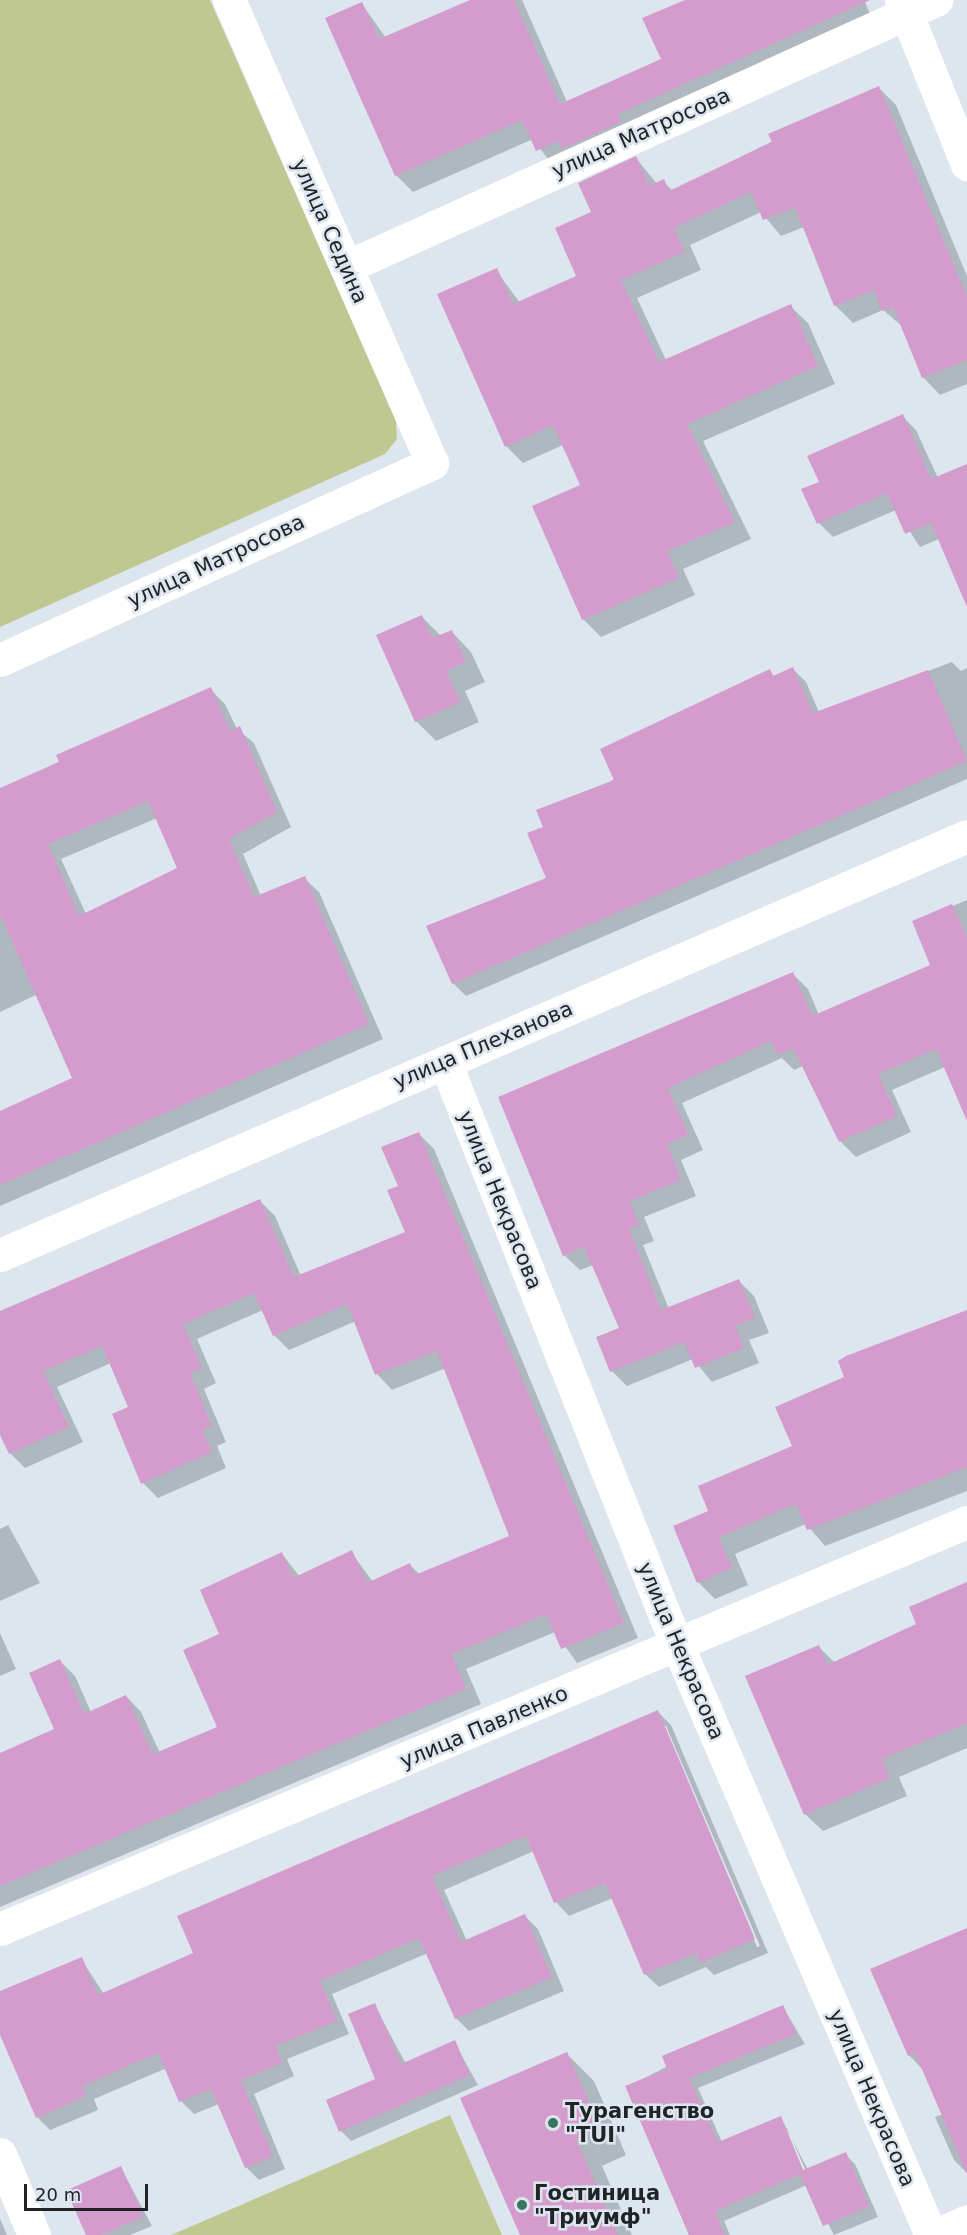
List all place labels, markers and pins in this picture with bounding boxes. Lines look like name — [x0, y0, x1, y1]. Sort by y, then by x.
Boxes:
place label: Турагенство "TUI" — [565, 2098, 714, 2148]
marker: Турагенство "TUI" — [546, 2116, 560, 2130]
place label: Гостиница "Триумф" — [534, 2180, 660, 2230]
marker: Гостиница "Триумф" — [515, 2198, 529, 2212]

